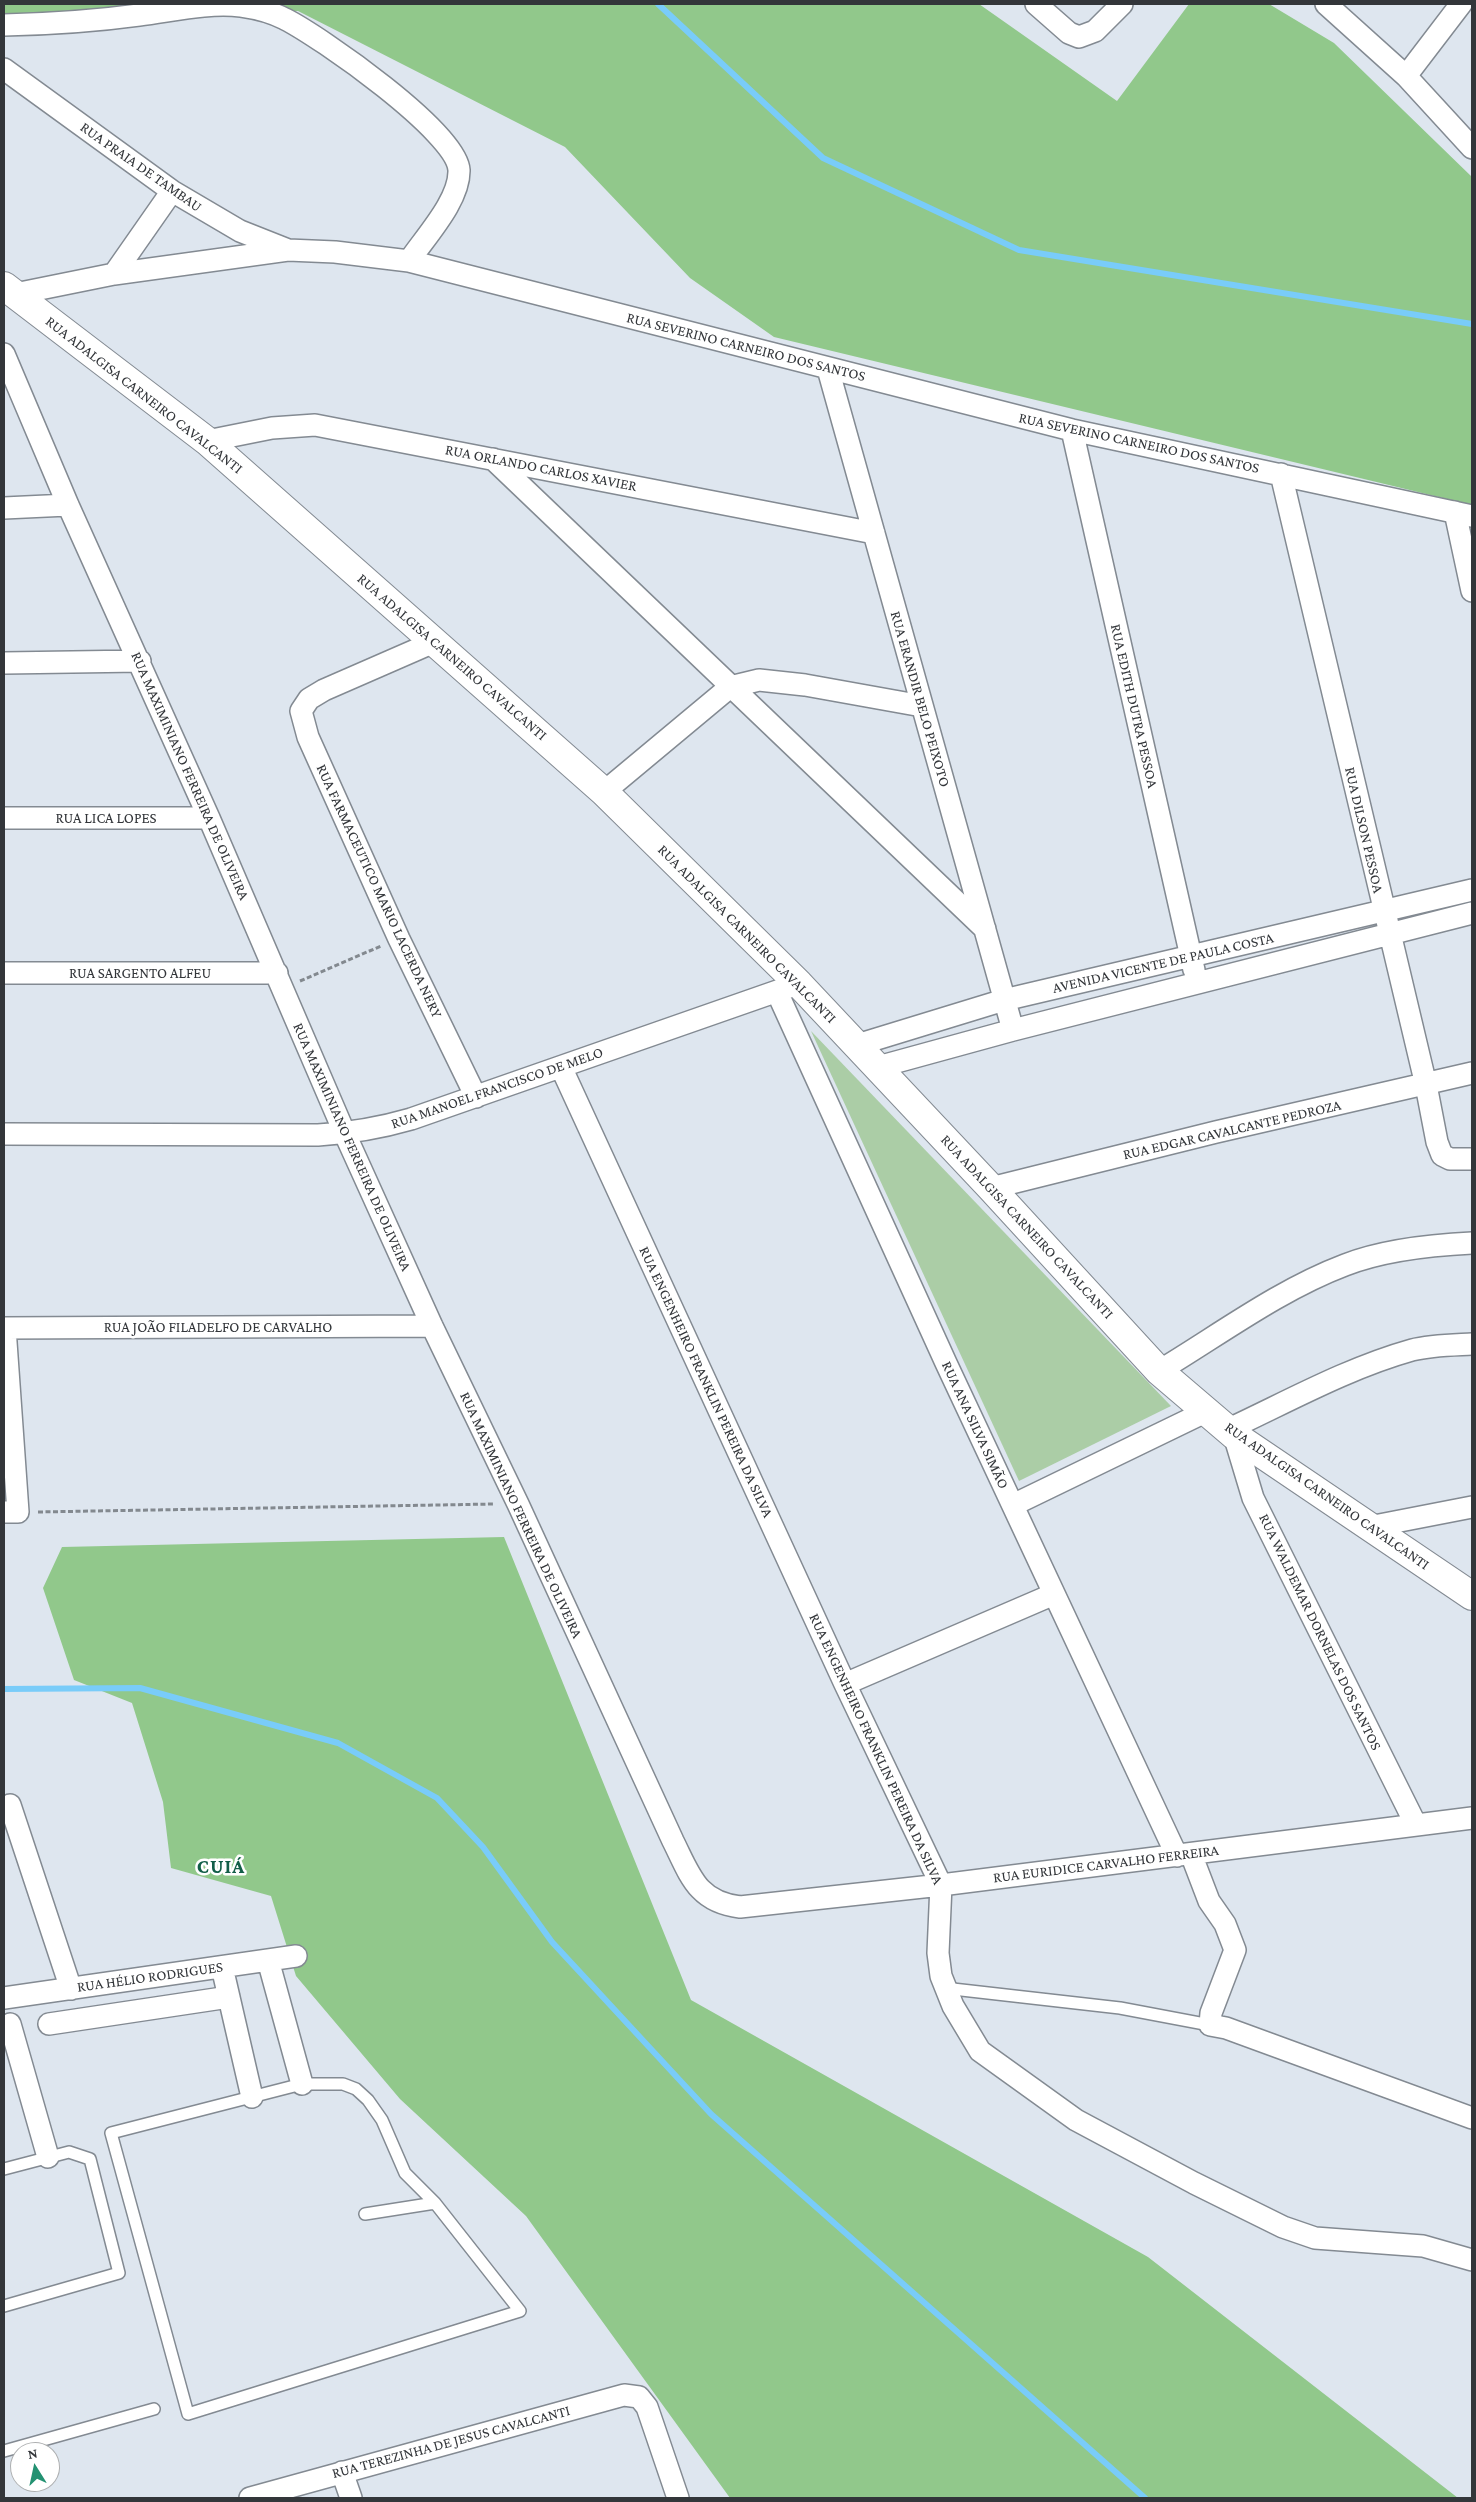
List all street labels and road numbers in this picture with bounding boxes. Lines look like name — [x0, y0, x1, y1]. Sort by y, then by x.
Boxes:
street label: RUA PRAIA DE TAMBAU — [77, 118, 205, 216]
street label: RUA SEVERINO CARNEIRO DOS SANTOS — [625, 309, 867, 385]
street label: RUA ADALGISA CARNEIRO CAVALCANTI — [42, 312, 246, 478]
street label: RUA SEVERINO CARNEIRO DOS SANTOS — [1017, 409, 1261, 477]
street label: RUA ORLANDO CARLOS XAVIER — [444, 441, 638, 495]
street label: RUA ADALGISA CARNEIRO CAVALCANTI — [353, 570, 551, 744]
street label: RUA ERANDIR BELO PEIXOTO — [886, 609, 954, 789]
street label: RUA EDITH DUTRA PESSOA — [1106, 622, 1162, 790]
street label: RUA MAXIMINIANO FERREIRA DE OLIVEIRA — [127, 649, 253, 903]
street label: RUA FARMACEUTICO MARIO LACERDA NERY — [312, 761, 446, 1021]
street label: RUA DILSON PESSOA — [1341, 765, 1387, 895]
street label: RUA LICA LOPES — [55, 809, 157, 827]
street label: RUA ADALGISA CARNEIRO CAVALCANTI — [654, 841, 840, 1027]
street label: AVENIDA VICENTE DE PAULA COSTA — [1051, 929, 1275, 997]
street label: RUA SARGENTO ALFEU — [69, 964, 211, 982]
street label: RUA MAXIMINIANO FERREIRA DE OLIVEIRA — [289, 1020, 415, 1274]
street label: RUA MANOEL FRANCISCO DE MELO — [389, 1043, 605, 1133]
street label: RUA EDGAR CAVALCANTE PEDROZA — [1121, 1096, 1343, 1164]
street label: RUA ADALGISA CARNEIRO CAVALCANTI — [937, 1131, 1117, 1323]
street label: RUA ENGENHEIRO FRANKLIN PEREIRA DA SILVA — [635, 1244, 777, 1520]
street label: RUA JOÃO FILADELFO DE CARVALHO — [104, 1318, 332, 1336]
street label: RUA ANA SILVA SIMÃO — [938, 1358, 1012, 1492]
street label: RUA MAXIMINIANO FERREIRA DE OLIVEIRA — [456, 1389, 586, 1641]
street label: RUA ADALGISA CARNEIRO CAVALCANTI — [1221, 1418, 1433, 1574]
street label: RUA WALDEMAR DORNELAS DOS SANTOS — [1255, 1511, 1385, 1753]
street label: RUA ENGENHEIRO FRANKLIN PEREIRA DA SILVA — [805, 1611, 947, 1887]
street label: RUA EURIDICE CARVALHO FERREIRA — [992, 1841, 1220, 1887]
street label: RUA HÉLIO RODRIGUES — [76, 1958, 224, 1996]
street label: RUA TEREZINHA DE JESUS CAVALCANTI — [330, 2401, 572, 2483]

